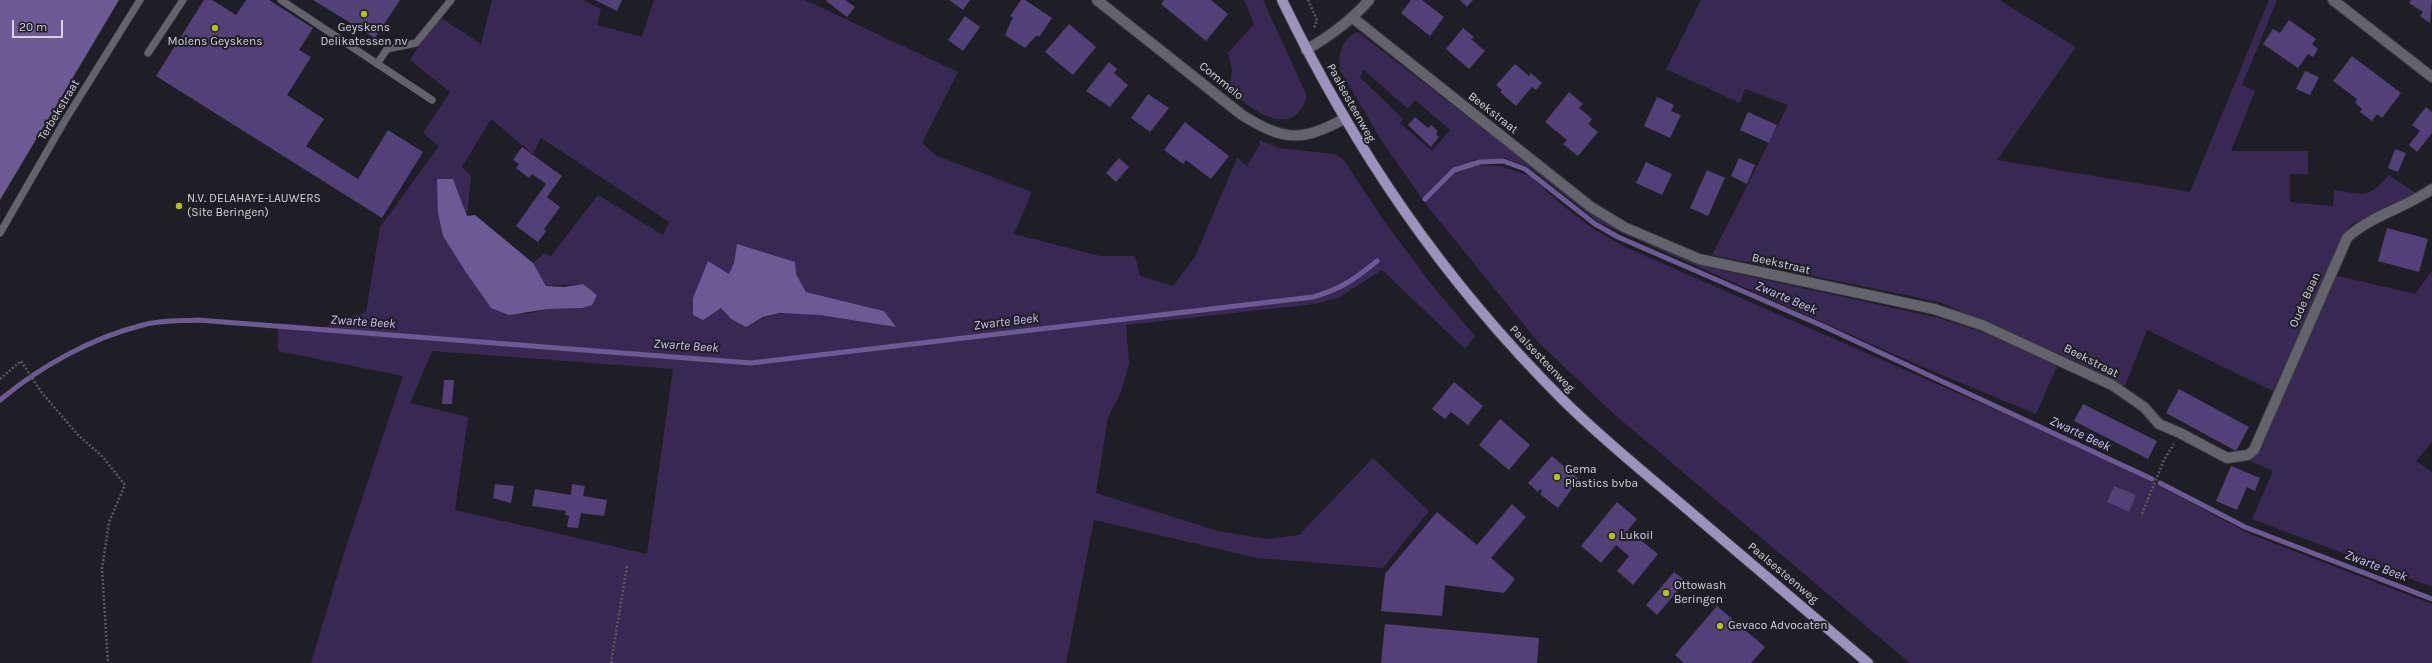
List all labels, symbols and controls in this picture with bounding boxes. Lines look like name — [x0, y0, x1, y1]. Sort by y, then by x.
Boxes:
marker: Geyskens Delikatessen nv — [359, 9, 369, 19]
scale bar — [14, 12, 65, 38]
text: 20 m — [19, 20, 47, 34]
place label: Geyskens Delikatessen nv — [320, 21, 408, 49]
marker: Molens Geyskens — [210, 23, 220, 33]
place label: Molens Geyskens — [168, 35, 262, 49]
street label: Commelo — [1196, 59, 1246, 103]
street label: Paalsesteenweg — [1323, 61, 1379, 145]
street label: Terbekstraat — [35, 77, 83, 143]
street label: Beekstraat — [1465, 89, 1521, 137]
place label: N.V. DELAHAYE-LAUWERS (Site Beringen) — [187, 192, 321, 220]
marker: N.V. DELAHAYE-LAUWERS (Site Beringen) — [174, 201, 184, 211]
street label: Beekstraat — [1750, 250, 1812, 278]
street label: Oude Baan — [2286, 270, 2324, 330]
water label: Zwarte Beek — [1753, 278, 1819, 318]
water label: Zwarte Beek — [973, 310, 1039, 334]
water label: Zwarte Beek — [330, 312, 396, 332]
street label: Paalsesteenweg — [1506, 322, 1578, 396]
water label: Zwarte Beek — [653, 336, 719, 356]
street label: Beekstraat — [2061, 341, 2121, 381]
water label: Zwarte Beek — [2047, 413, 2113, 455]
place label: Gema Plastics bvba — [1565, 463, 1638, 491]
marker: Gema Plastics bvba — [1552, 472, 1562, 482]
place label: Lukoil — [1620, 529, 1653, 543]
marker: Lukoil — [1607, 531, 1617, 541]
street label: Paalsesteenweg — [1745, 539, 1821, 607]
water label: Zwarte Beek — [2343, 547, 2409, 585]
place label: Ottowash Beringen — [1674, 579, 1726, 607]
marker: Ottowash Beringen — [1661, 588, 1671, 598]
place label: Gevaco Advocaten — [1728, 619, 1827, 633]
marker: Gevaco Advocaten — [1715, 621, 1725, 631]

